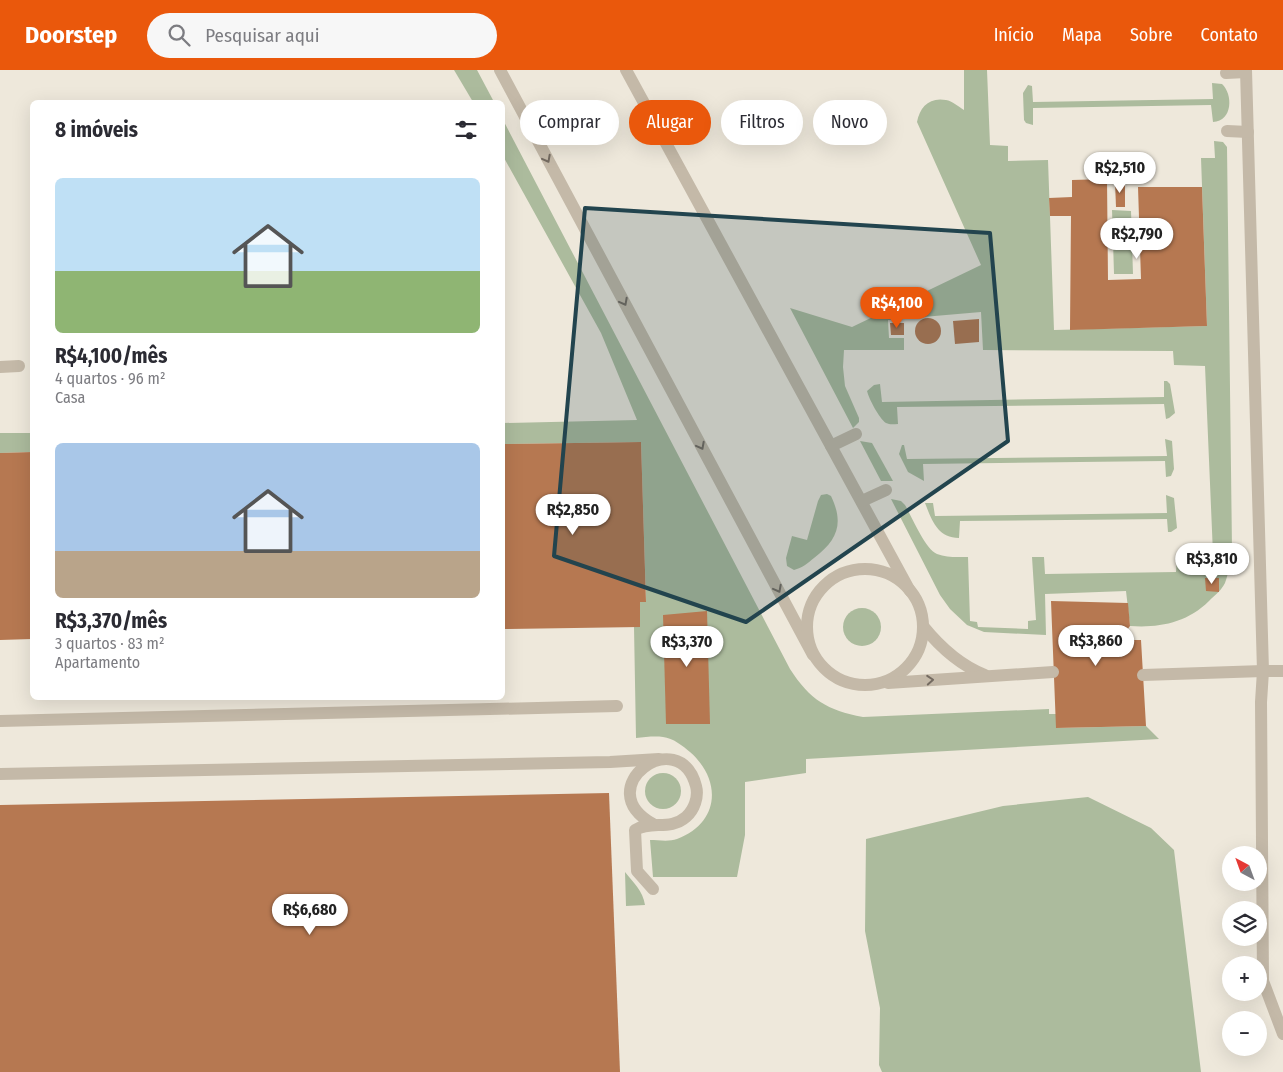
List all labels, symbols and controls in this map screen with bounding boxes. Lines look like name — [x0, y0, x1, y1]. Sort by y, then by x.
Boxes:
search box — [147, 13, 497, 58]
text: Doorstep — [25, 21, 117, 49]
icon: search — [165, 21, 193, 49]
text: Pesquisar aqui — [205, 24, 320, 47]
text: Início — [994, 24, 1034, 46]
text: Mapa — [1062, 24, 1102, 46]
text: Sobre — [1130, 24, 1173, 46]
text: Contato — [1201, 24, 1258, 46]
chip: Comprar — [520, 100, 619, 145]
chip: Alugar — [629, 100, 711, 145]
chip: Filtros — [721, 100, 803, 145]
chip: Novo — [813, 100, 887, 145]
icon: filters — [452, 116, 480, 144]
text: 8 imóveis — [55, 117, 138, 143]
pin: R$2,510 — [1074, 152, 1166, 194]
one-way arrow — [541, 154, 551, 163]
text: R$2,510 — [1095, 158, 1145, 177]
icon: home — [223, 211, 313, 301]
pin: R$2,790 — [1091, 218, 1183, 260]
text: R$2,790 — [1111, 224, 1163, 243]
pin: R$4,100 — [851, 286, 943, 329]
text: R$4,100 — [871, 293, 923, 312]
one-way arrow — [618, 297, 628, 306]
text: R$4,100/mês — [55, 343, 167, 369]
text: 4 quartos · 96 m² — [55, 369, 166, 388]
text: Casa — [55, 388, 85, 407]
one-way arrow — [695, 440, 705, 449]
icon: home — [223, 476, 313, 566]
pin: R$2,850 — [527, 494, 619, 536]
text: R$2,850 — [547, 500, 599, 519]
pin: R$3,810 — [1166, 542, 1258, 585]
text: R$3,810 — [1186, 549, 1238, 568]
one-way arrow — [771, 584, 781, 593]
text: R$3,370/mês — [55, 608, 167, 634]
pin: R$3,860 — [1050, 624, 1142, 667]
pin: R$3,370 — [641, 626, 733, 668]
text: R$3,860 — [1069, 631, 1123, 650]
text: R$3,370 — [661, 632, 713, 651]
text: 3 quartos · 83 m² — [55, 634, 165, 653]
text: Apartamento — [55, 653, 140, 672]
one-way arrow — [926, 675, 934, 686]
north arrow — [1222, 846, 1268, 891]
map controls — [1222, 846, 1267, 1056]
pin: R$6,680 — [264, 894, 356, 936]
text: R$6,680 — [283, 900, 337, 919]
button: layers — [1222, 901, 1267, 946]
button: + — [1222, 956, 1267, 1001]
button: − — [1222, 1011, 1267, 1056]

